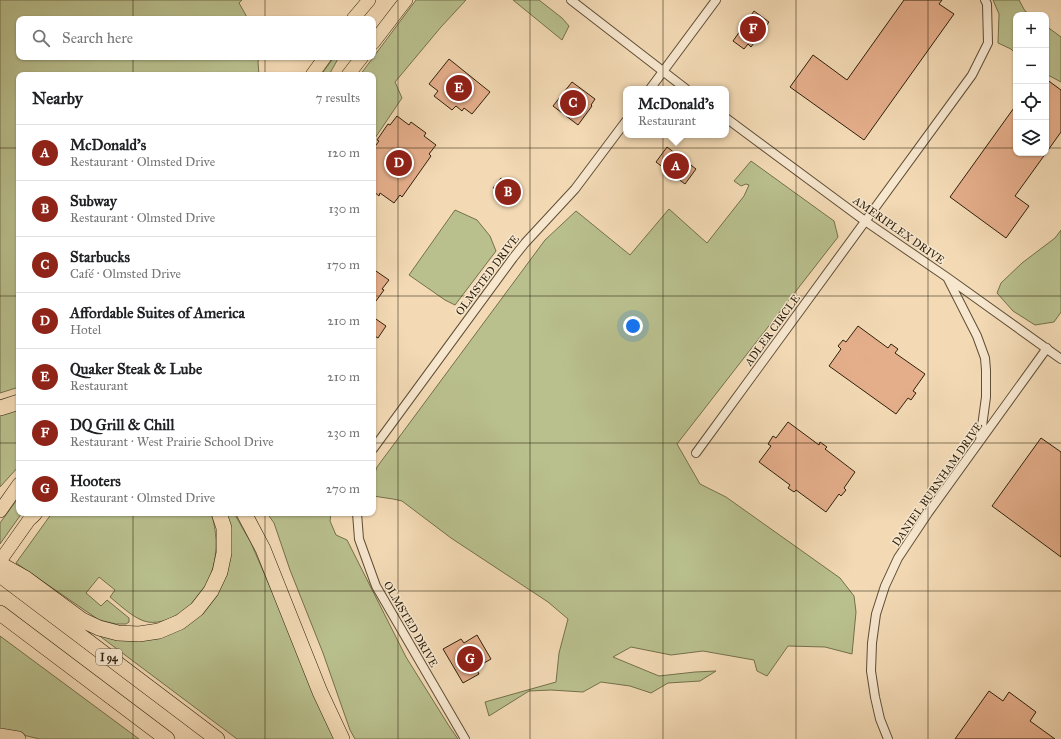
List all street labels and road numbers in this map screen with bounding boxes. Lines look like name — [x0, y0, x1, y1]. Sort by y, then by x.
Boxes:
street label: AMERIPLEX DRIVE — [850, 193, 947, 267]
street label: OLMSTED DRIVE — [453, 233, 522, 318]
street label: ADLER CIRCLE — [741, 292, 803, 369]
street label: DANIEL BURNHAM DRIVE — [890, 420, 985, 549]
street label: OLMSTED DRIVE — [381, 579, 441, 670]
road number: I 94 — [96, 649, 122, 665]

